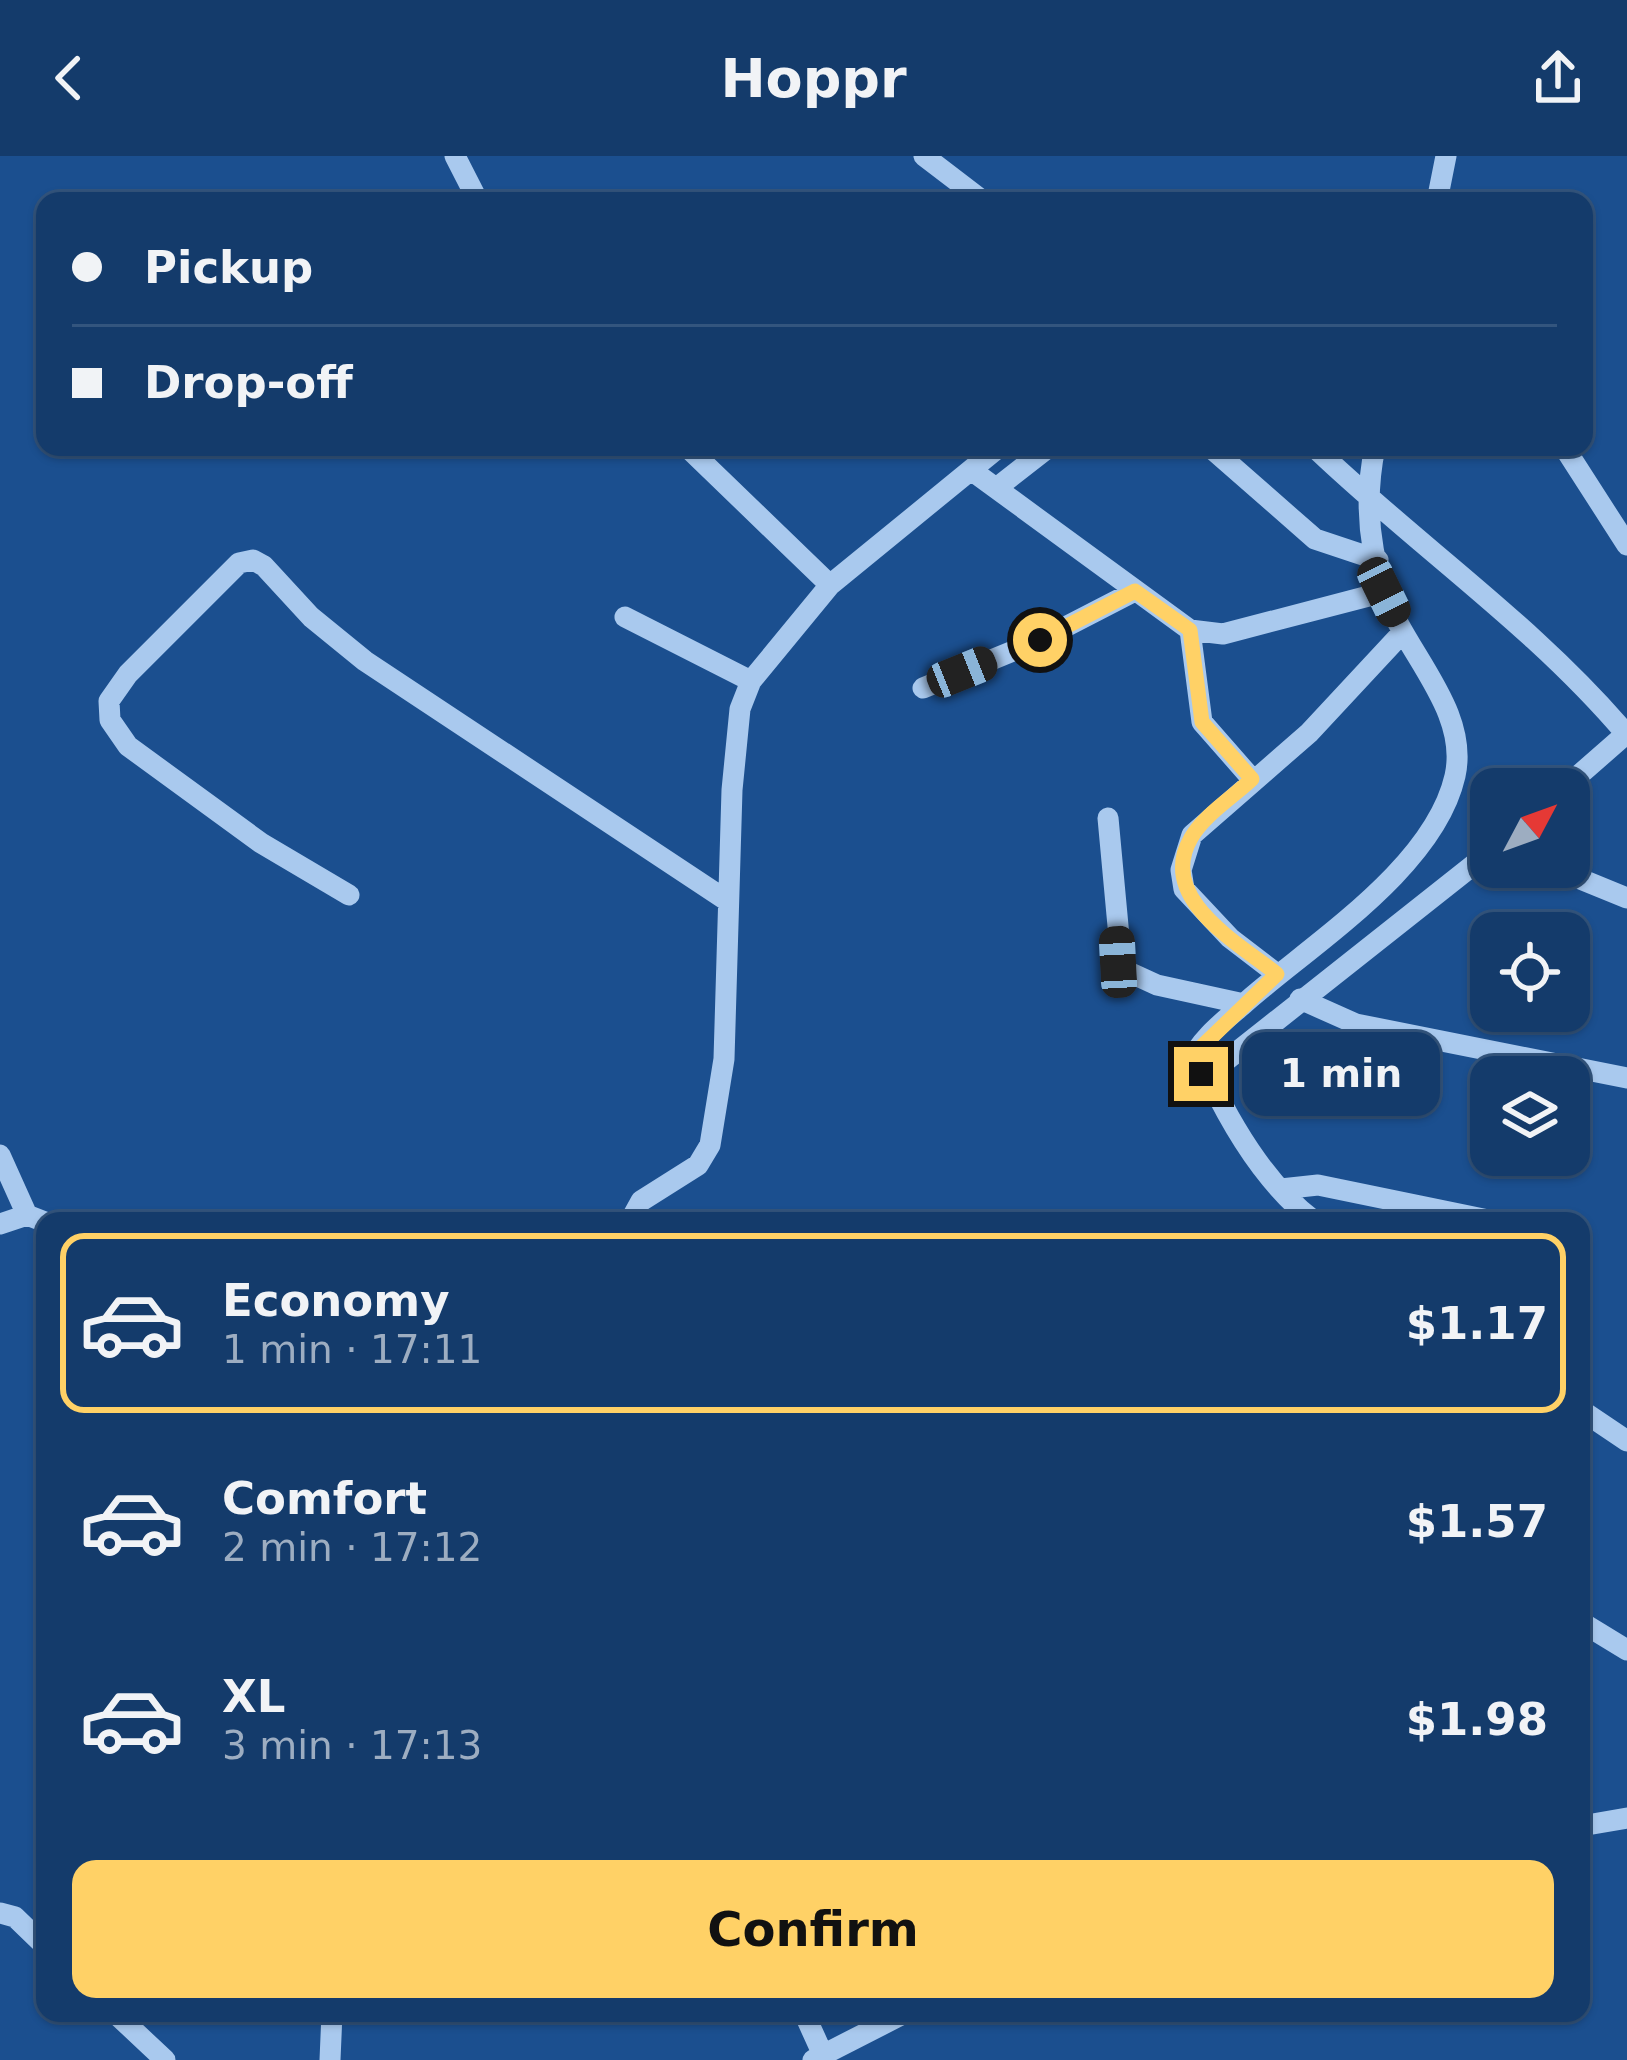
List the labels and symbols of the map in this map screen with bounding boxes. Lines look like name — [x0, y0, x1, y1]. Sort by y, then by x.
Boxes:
car — [1352, 552, 1416, 632]
route start — [1013, 613, 1067, 667]
car — [922, 642, 1002, 702]
north arrow — [1470, 768, 1590, 888]
car — [1098, 925, 1138, 999]
callout: 1 min — [1243, 1032, 1441, 1116]
route end — [1174, 1047, 1228, 1101]

